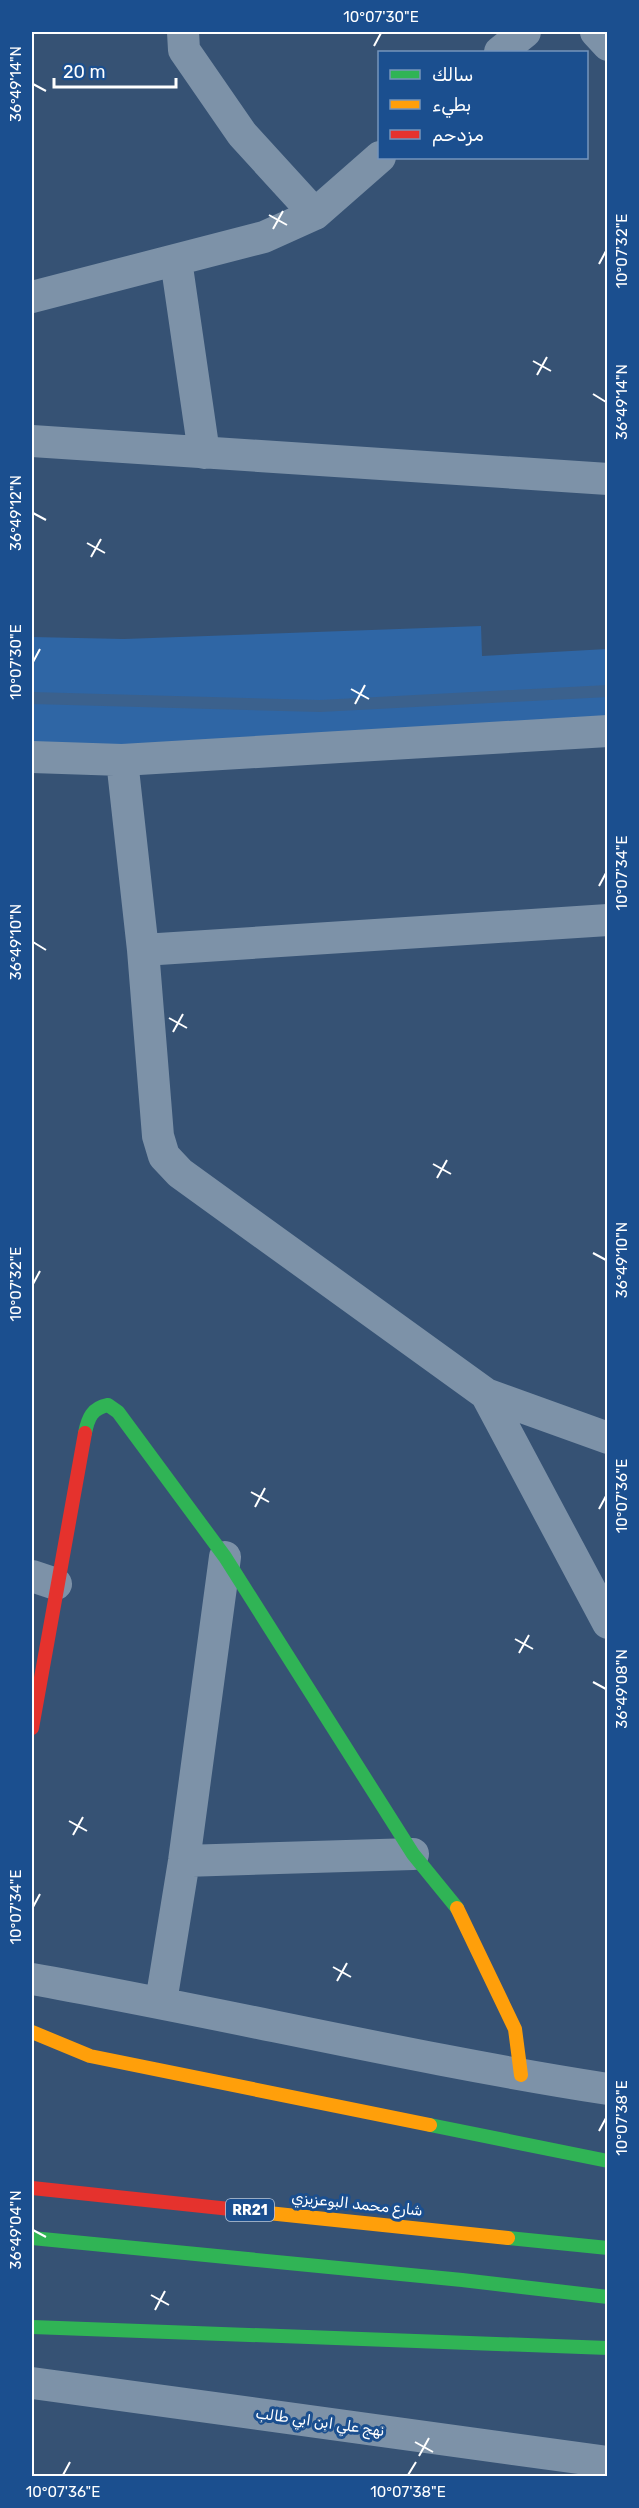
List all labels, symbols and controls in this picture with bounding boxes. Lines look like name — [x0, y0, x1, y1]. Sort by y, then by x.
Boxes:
text: 10°07'30"E — [343, 8, 419, 26]
text: 36°49'14"N — [7, 46, 25, 122]
scale bar — [54, 51, 176, 89]
legend — [378, 51, 588, 159]
text: 20 m — [63, 61, 105, 83]
text: سالك — [432, 64, 473, 86]
text: بطيء — [432, 94, 471, 118]
text: مزدحم — [432, 124, 484, 147]
text: 10°07'32"E — [613, 214, 631, 288]
text: 36°49'14"N — [613, 364, 631, 440]
text: 36°49'12"N — [7, 475, 25, 551]
text: 10°07'30"E — [7, 624, 25, 700]
text: 10°07'34"E — [613, 836, 631, 910]
text: 36°49'10"N — [7, 904, 25, 980]
text: 36°49'10"N — [613, 1222, 631, 1298]
text: 10°07'32"E — [7, 1247, 25, 1321]
text: 10°07'36"E — [613, 1459, 631, 1533]
text: 36°49'08"N — [613, 1649, 631, 1729]
text: 10°07'34"E — [7, 1870, 25, 1944]
text: 10°07'38"E — [613, 2080, 631, 2156]
street label: شارع محمد البوعزيزي — [290, 2188, 424, 2222]
text: 36°49'04"N — [7, 2190, 25, 2270]
road number: RR21 — [226, 2199, 274, 2221]
street label: نهج علي ابن ابي طالب — [254, 2404, 386, 2443]
text: 10°07'36"E — [26, 2483, 100, 2501]
text: 10°07'38"E — [370, 2483, 446, 2501]

